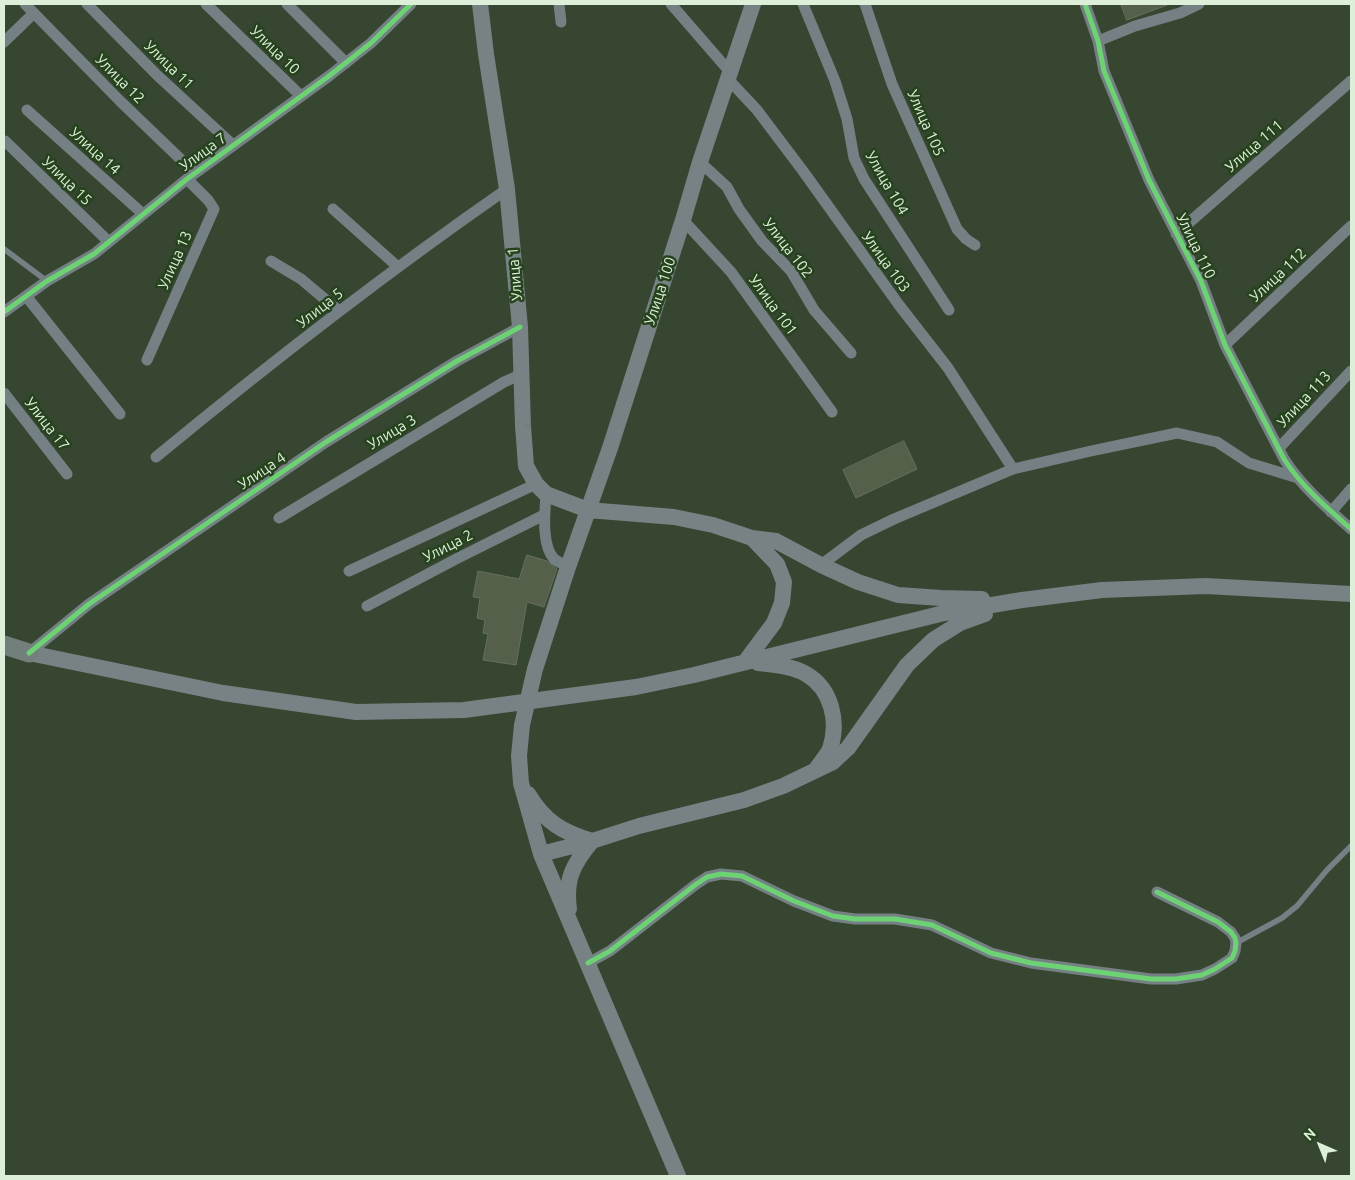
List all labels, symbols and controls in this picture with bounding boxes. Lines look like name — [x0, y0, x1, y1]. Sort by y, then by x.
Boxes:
street label: Улица 10 — [246, 22, 304, 78]
street label: Улица 11 — [140, 37, 198, 93]
street label: Улица 12 — [92, 51, 148, 107]
street label: Улица 105 — [903, 87, 949, 159]
street label: Улица 111 — [1221, 116, 1287, 176]
street label: Улица 14 — [66, 124, 124, 178]
street label: Улица 7 — [176, 129, 230, 175]
street label: Улица 104 — [862, 148, 912, 218]
street label: Улица 15 — [38, 153, 96, 209]
street label: Улица 110 — [1172, 210, 1220, 282]
street label: Улица 102 — [759, 215, 817, 281]
street label: Улица 13 — [154, 228, 196, 292]
street label: Улица 103 — [858, 228, 914, 296]
street label: Улица 112 — [1246, 244, 1310, 306]
street label: Улица 1 — [504, 246, 526, 302]
street label: Улица 100 — [641, 255, 679, 327]
street label: Улица 101 — [745, 271, 801, 339]
street label: Улица 5 — [293, 284, 347, 332]
street label: Улица 113 — [1273, 367, 1335, 431]
street label: Улица 17 — [21, 394, 73, 454]
street label: Улица 3 — [364, 410, 420, 454]
street label: Улица 4 — [235, 449, 289, 493]
street label: Улица 2 — [420, 526, 476, 566]
north arrow — [1295, 1120, 1345, 1170]
text: N — [1300, 1125, 1319, 1144]

